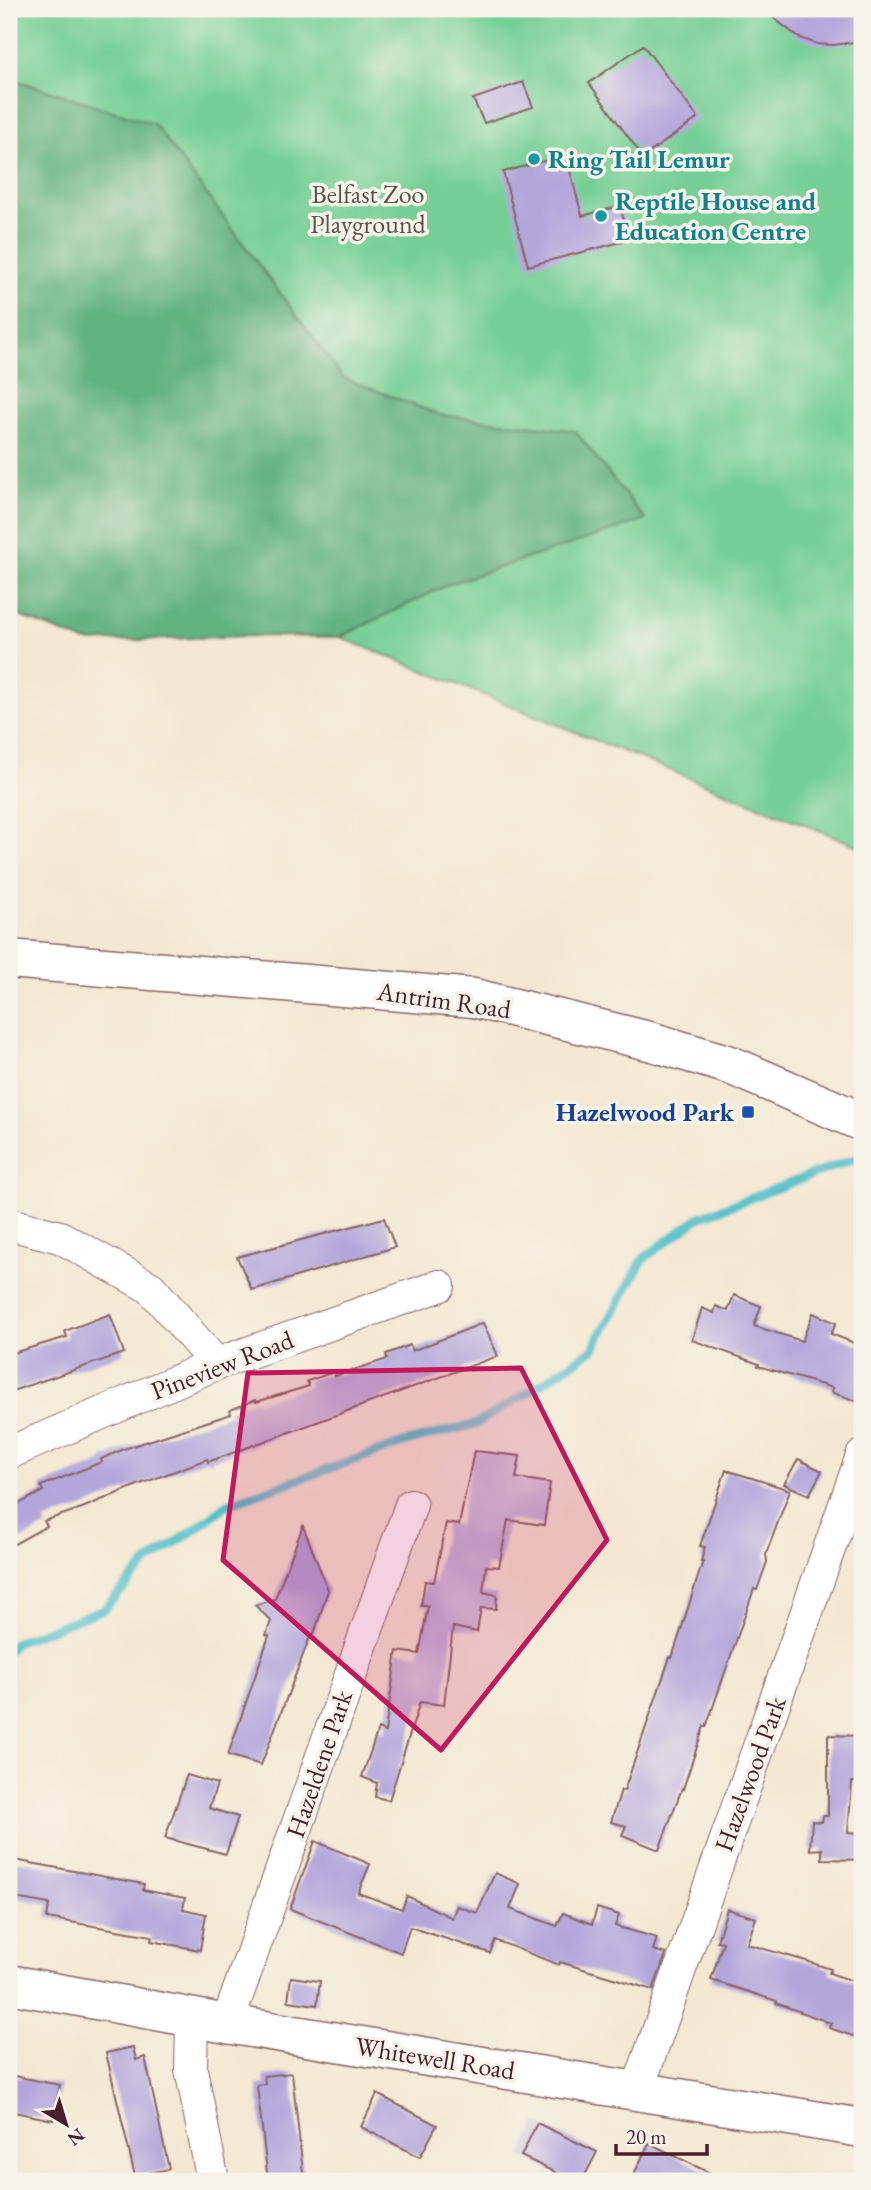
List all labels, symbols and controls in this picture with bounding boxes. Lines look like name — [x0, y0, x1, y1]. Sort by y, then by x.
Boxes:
place label: Ring Tail Lemur — [548, 142, 730, 176]
marker: Ring Tail Lemur — [526, 151, 542, 167]
park label: Belfast Zoo Playground — [310, 177, 427, 241]
place label: Reptile House and Education Centre — [615, 184, 817, 248]
marker: Reptile House and Education Centre — [593, 208, 609, 224]
street label: Antrim Road — [374, 974, 514, 1026]
place label: Hazelwood Park — [556, 1095, 735, 1129]
marker: Hazelwood Park — [740, 1104, 756, 1120]
street label: Pineview Road — [146, 1322, 299, 1408]
street label: Hazeldene Park — [278, 1685, 360, 1842]
street label: Hazelwood Park — [706, 1691, 794, 1856]
street label: Whitewell Road — [353, 2029, 518, 2088]
north arrow — [32, 2088, 102, 2158]
scale bar — [616, 2113, 706, 2157]
text: N — [62, 2122, 90, 2152]
text: 20 m — [626, 2123, 667, 2150]

